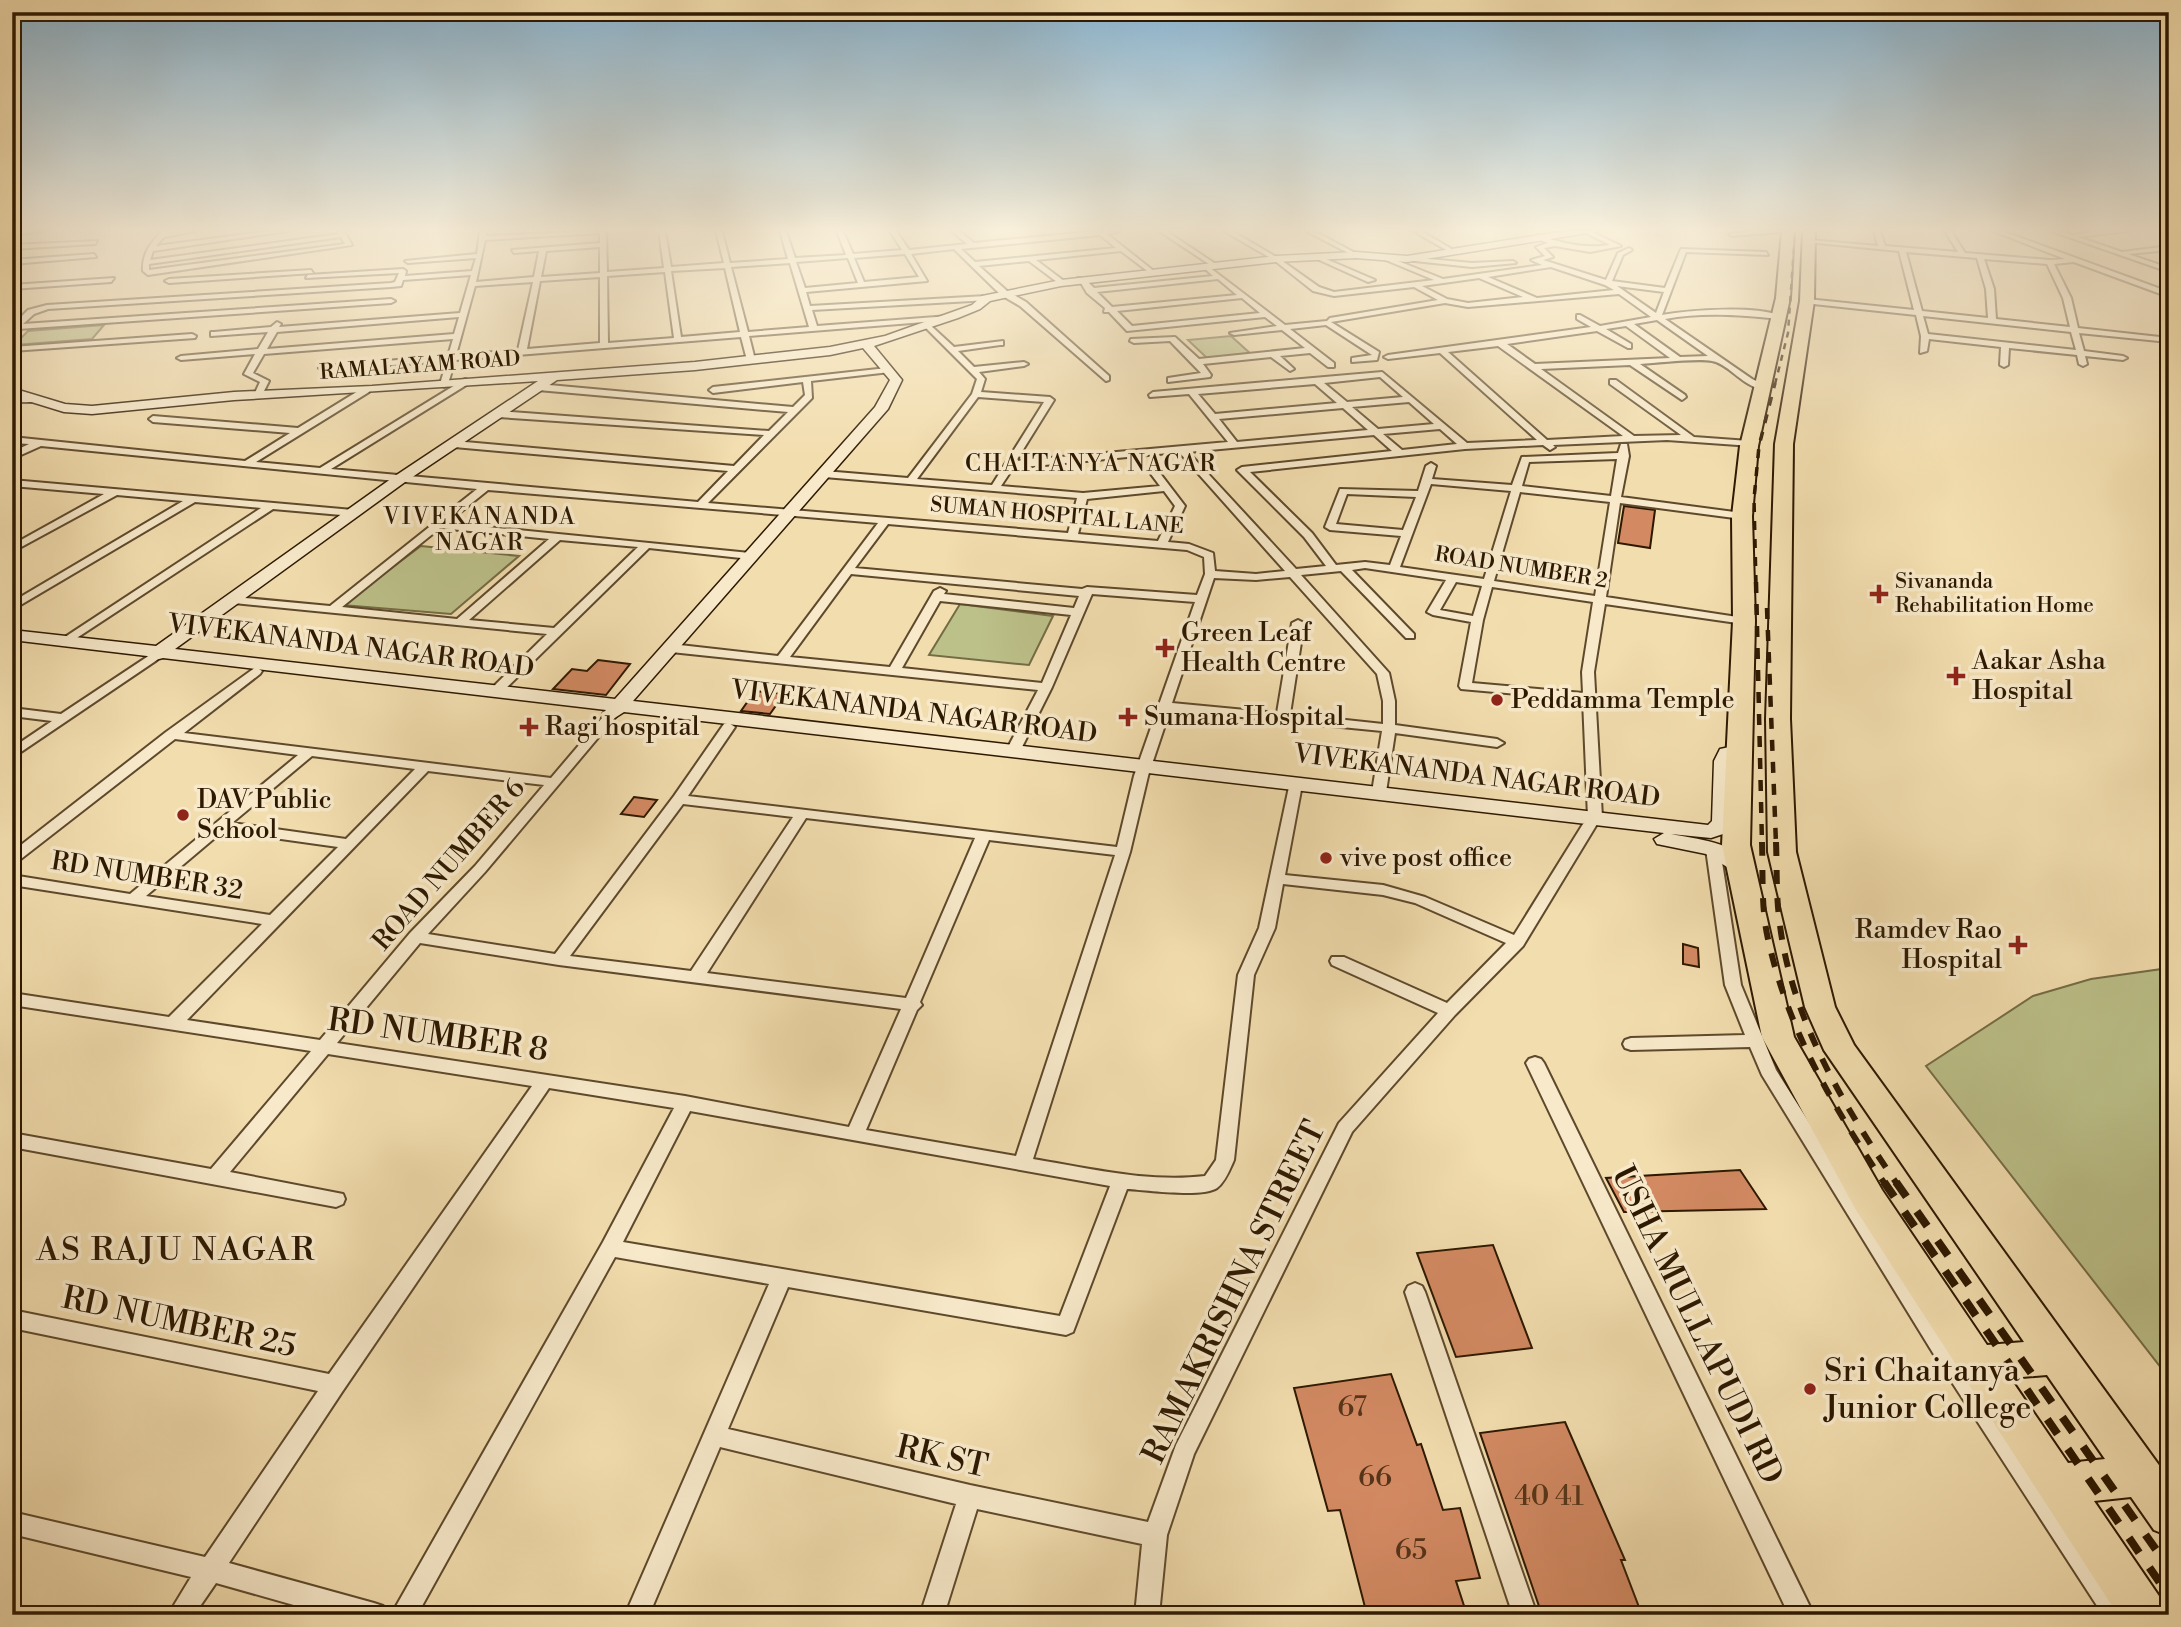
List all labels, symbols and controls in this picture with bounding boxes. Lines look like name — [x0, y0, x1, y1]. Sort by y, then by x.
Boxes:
street label: RAMALAYAM ROAD — [319, 346, 521, 386]
district label: CHAITANYA NAGAR — [965, 450, 1217, 478]
street label: SUMAN HOSPITAL LANE — [929, 492, 1185, 540]
district label: VIVEKANANDA NAGAR — [382, 503, 577, 557]
street label: ROAD NUMBER 2 — [1433, 542, 1609, 594]
place label: Sivananda Rehabilitation Home — [1895, 569, 2094, 619]
marker: Sivananda Rehabilitation Home — [1869, 584, 1889, 604]
street label: VIVEKANANDA NAGAR ROAD — [165, 608, 536, 684]
place label: Green Leaf Health Centre — [1181, 617, 1346, 679]
marker: Green Leaf Health Centre — [1155, 638, 1175, 658]
place label: Aakar Asha Hospital — [1971, 645, 2106, 707]
marker: Aakar Asha Hospital — [1946, 666, 1966, 686]
street label: VIVEKANANDA NAGAR ROAD — [728, 674, 1099, 750]
place label: Peddamma Temple — [1511, 684, 1735, 716]
marker: Peddamma Temple — [1489, 692, 1505, 708]
place label: Sumana Hospital — [1144, 701, 1345, 733]
marker: Sumana Hospital — [1118, 707, 1138, 727]
place label: Ragi hospital — [545, 711, 700, 743]
marker: Ragi hospital — [519, 717, 539, 737]
street label: VIVEKANANDA NAGAR ROAD — [1291, 738, 1662, 814]
street label: ROAD NUMBER 6 — [366, 773, 532, 957]
place label: DAV Public School — [197, 784, 332, 846]
marker: DAV Public School — [175, 807, 191, 823]
place label: vive post office — [1339, 842, 1512, 874]
street label: RD NUMBER 32 — [49, 845, 245, 907]
marker: vive post office — [1318, 850, 1334, 866]
place label: Ramdev Rao Hospital — [1855, 914, 2002, 976]
marker: Ramdev Rao Hospital — [2008, 935, 2028, 955]
street label: RD NUMBER 8 — [325, 1000, 551, 1070]
street label: RAMAKRISHNA STREET — [1133, 1114, 1335, 1470]
street label: USHA MULLAPUDI RD — [1603, 1159, 1791, 1491]
district label: AS RAJU NAGAR — [35, 1230, 316, 1271]
street label: RD NUMBER 25 — [58, 1278, 300, 1366]
place label: Sri Chaitanya Junior College — [1823, 1351, 2031, 1428]
marker: Sri Chaitanya Junior College — [1802, 1381, 1818, 1397]
house number: 67 — [1337, 1390, 1367, 1425]
street label: RK ST — [892, 1427, 992, 1487]
house number: 66 — [1358, 1460, 1392, 1495]
house number: 40 41 — [1514, 1479, 1584, 1514]
house number: 65 — [1395, 1533, 1427, 1568]

